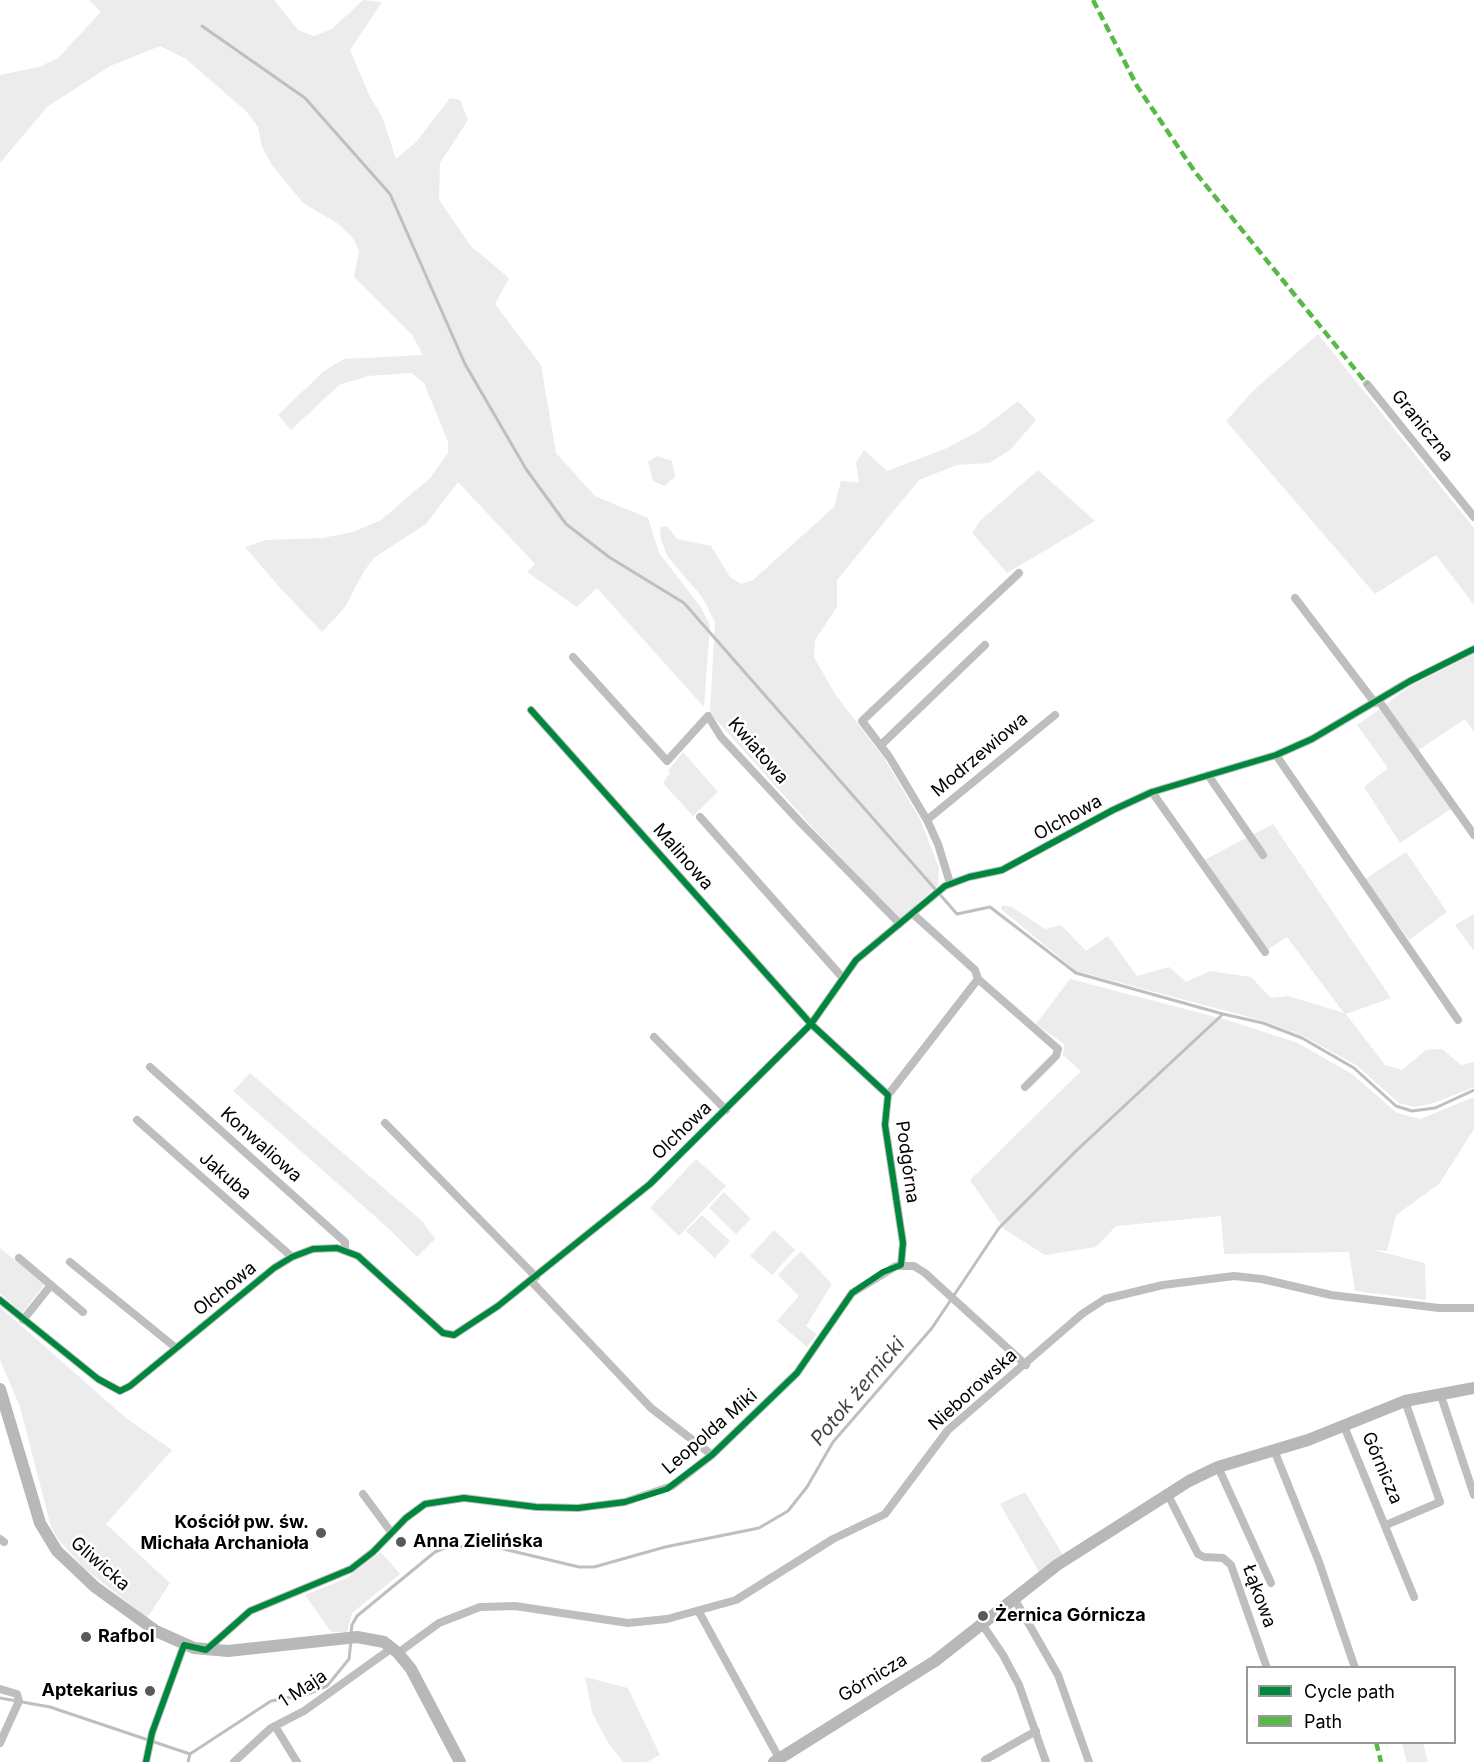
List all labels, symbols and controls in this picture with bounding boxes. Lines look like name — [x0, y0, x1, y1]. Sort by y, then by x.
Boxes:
street label: Graniczna — [1387, 386, 1457, 466]
street label: Modrzewiowa — [927, 708, 1033, 802]
street label: Kwiatowa — [723, 713, 793, 789]
street label: Olchowa — [1030, 791, 1106, 845]
street label: Malinowa — [648, 819, 718, 895]
street label: Olchowa — [648, 1097, 716, 1165]
street label: Konwaliowa — [216, 1103, 306, 1187]
street label: Podgórna — [891, 1119, 923, 1205]
street label: Jakuba — [194, 1147, 256, 1205]
street label: Olchowa — [189, 1257, 261, 1321]
water label: Potok żernicki — [806, 1333, 910, 1451]
street label: Nieborowska — [924, 1345, 1022, 1435]
street label: Leopolda Miki — [658, 1385, 762, 1479]
street label: Górnicza — [1357, 1429, 1407, 1507]
place label: Kościół pw. św. Michała Archanioła — [140, 1512, 309, 1555]
marker: Kościół pw. św. Michała Archanioła — [314, 1526, 328, 1540]
place label: Anna Zielińska — [413, 1531, 543, 1553]
street label: Gliwicka — [66, 1532, 134, 1596]
marker: Anna Zielińska — [394, 1535, 408, 1549]
street label: Łąkowa — [1238, 1561, 1280, 1631]
place label: Żernica Górnicza — [995, 1605, 1146, 1627]
marker: Żernica Górnicza — [976, 1609, 990, 1623]
place label: Rafbol — [98, 1626, 155, 1648]
marker: Rafbol — [79, 1630, 93, 1644]
street label: Górnicza — [835, 1649, 911, 1707]
street label: 1 Maja — [275, 1665, 331, 1713]
legend — [1246, 1666, 1456, 1744]
place label: Aptekarius — [42, 1680, 138, 1702]
text: Cycle path — [1304, 1681, 1395, 1702]
marker: Aptekarius — [143, 1684, 157, 1698]
text: Path — [1304, 1711, 1342, 1732]

